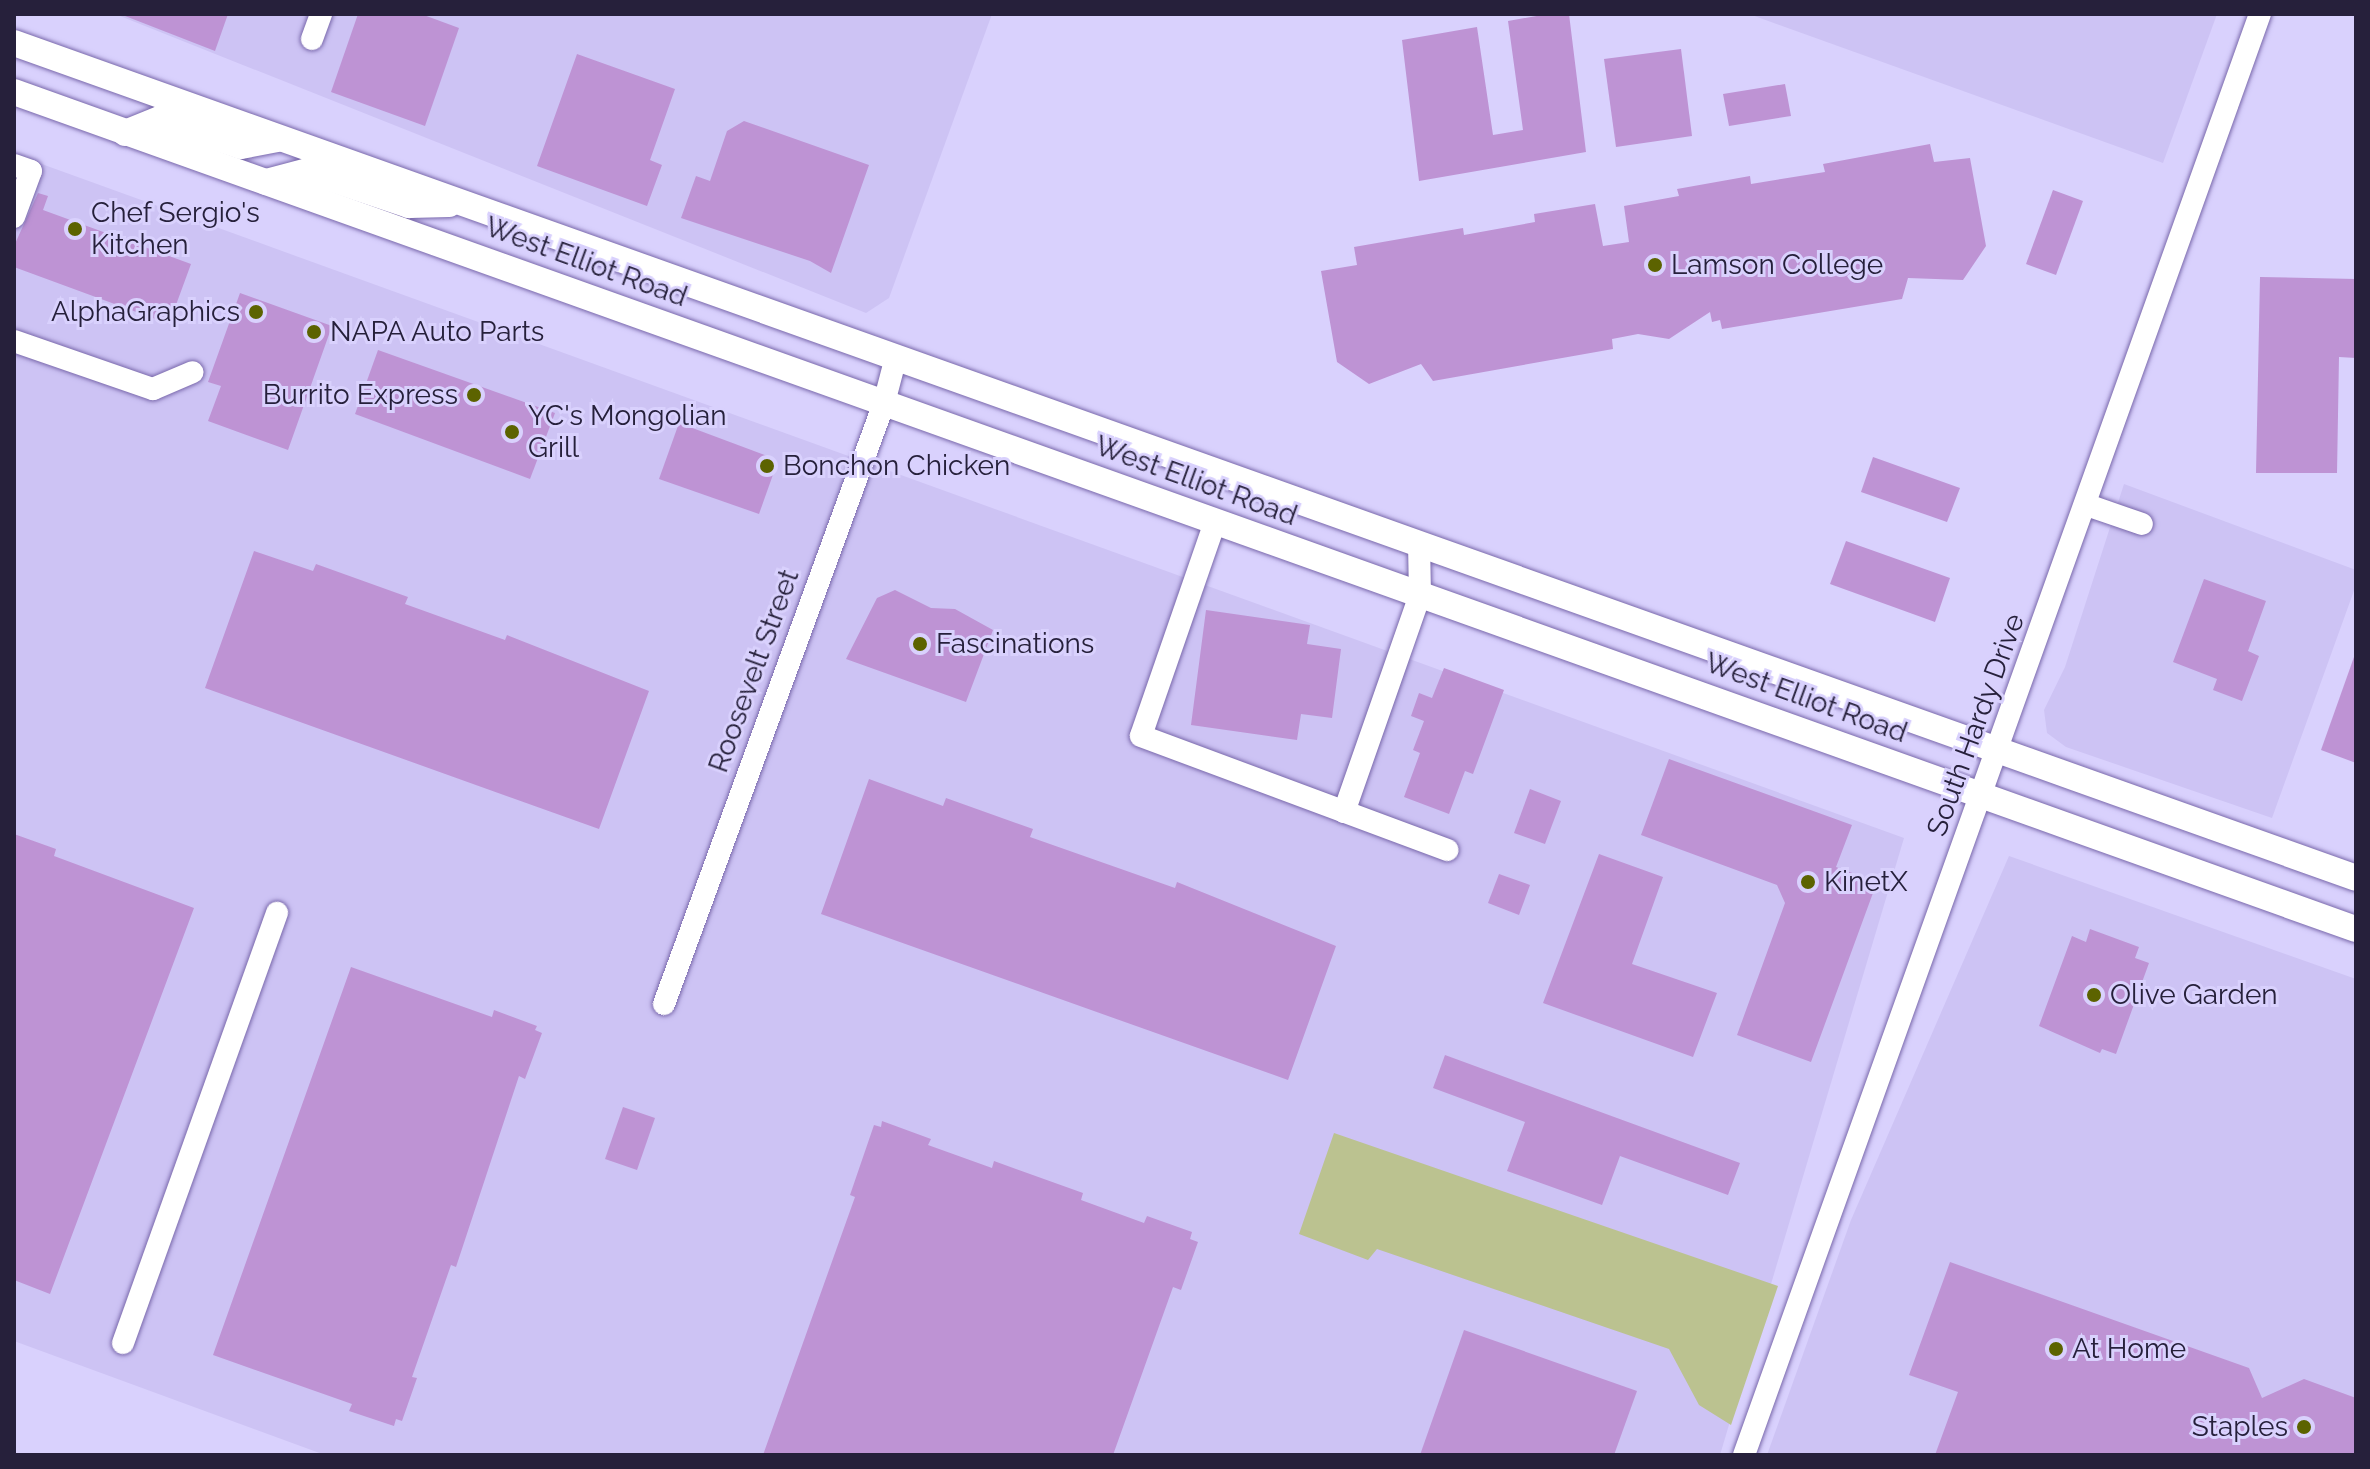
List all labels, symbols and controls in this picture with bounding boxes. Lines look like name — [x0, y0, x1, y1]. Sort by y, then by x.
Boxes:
place label: Chef Sergio's Kitchen — [91, 196, 260, 262]
street label: West Elliot Road — [480, 210, 692, 314]
marker: Chef Sergio's Kitchen — [66, 220, 84, 238]
place label: Lamson College — [1671, 248, 1883, 282]
marker: Lamson College — [1646, 256, 1664, 274]
place label: AlphaGraphics — [51, 295, 240, 329]
marker: AlphaGraphics — [247, 303, 265, 321]
place label: NAPA Auto Parts — [330, 315, 546, 349]
marker: NAPA Auto Parts — [305, 323, 323, 341]
place label: Burrito Express — [263, 378, 458, 412]
marker: Burrito Express — [465, 386, 483, 404]
place label: YC's Mongolian Grill — [528, 399, 727, 465]
marker: YC's Mongolian Grill — [503, 423, 521, 441]
street label: West Elliot Road — [1090, 429, 1302, 533]
place label: Bonchon Chicken — [783, 449, 1010, 483]
marker: Bonchon Chicken — [758, 457, 776, 475]
street label: Roosevelt Street — [702, 565, 806, 777]
street label: South Hardy Drive — [1920, 609, 2032, 841]
place label: Fascinations — [936, 627, 1094, 661]
marker: Fascinations — [911, 635, 929, 653]
street label: West Elliot Road — [1700, 646, 1912, 750]
place label: KinetX — [1824, 865, 1908, 899]
marker: KinetX — [1799, 873, 1817, 891]
place label: Olive Garden — [2110, 978, 2278, 1012]
marker: Olive Garden — [2085, 986, 2103, 1004]
place label: At Home — [2072, 1332, 2186, 1366]
marker: At Home — [2047, 1340, 2065, 1358]
place label: Staples — [2192, 1410, 2288, 1444]
marker: Staples — [2295, 1418, 2313, 1436]

